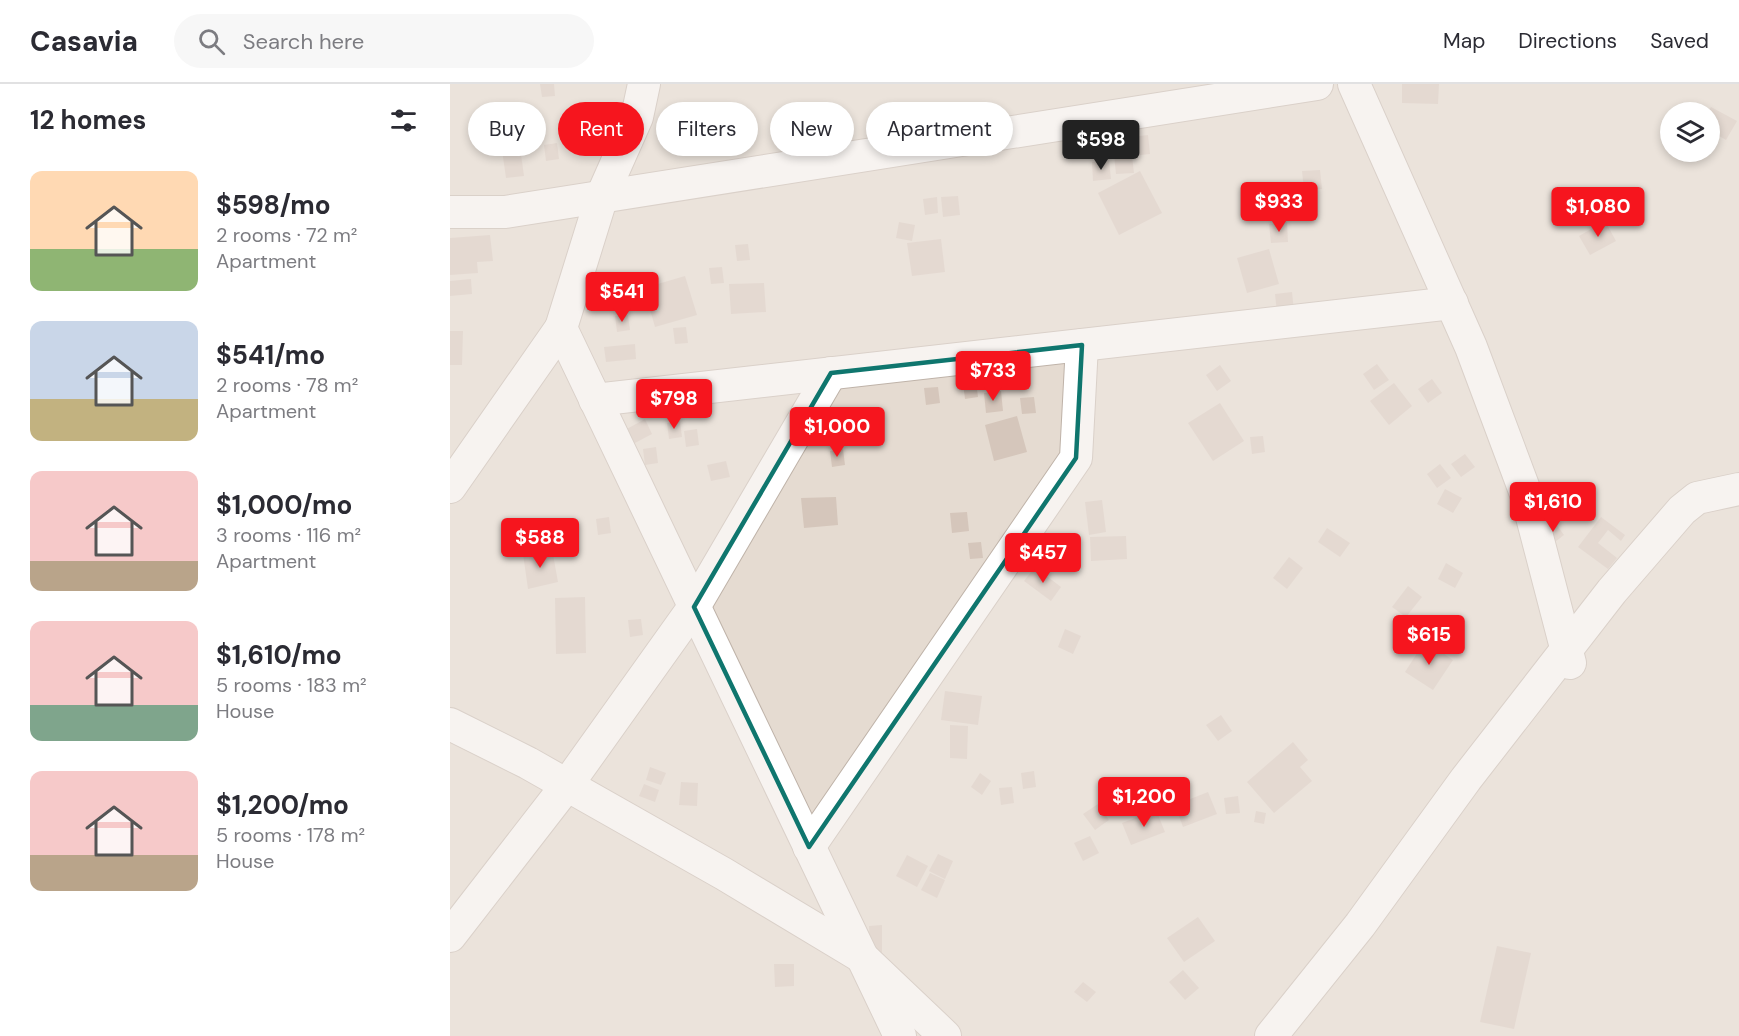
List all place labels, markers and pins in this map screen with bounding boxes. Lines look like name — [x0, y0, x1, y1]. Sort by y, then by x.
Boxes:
pin: $598 — [1065, 120, 1137, 171]
pin: $933 — [1243, 182, 1315, 233]
pin: $1,080 — [1549, 187, 1647, 238]
pin: $541 — [586, 272, 658, 323]
pin: $733 — [957, 351, 1029, 402]
pin: $798 — [638, 379, 710, 430]
pin: $1,000 — [788, 407, 886, 458]
pin: $1,610 — [1504, 482, 1602, 533]
pin: $588 — [504, 518, 576, 569]
pin: $457 — [1007, 533, 1079, 584]
pin: $615 — [1393, 615, 1465, 666]
pin: $1,200 — [1095, 777, 1193, 828]

